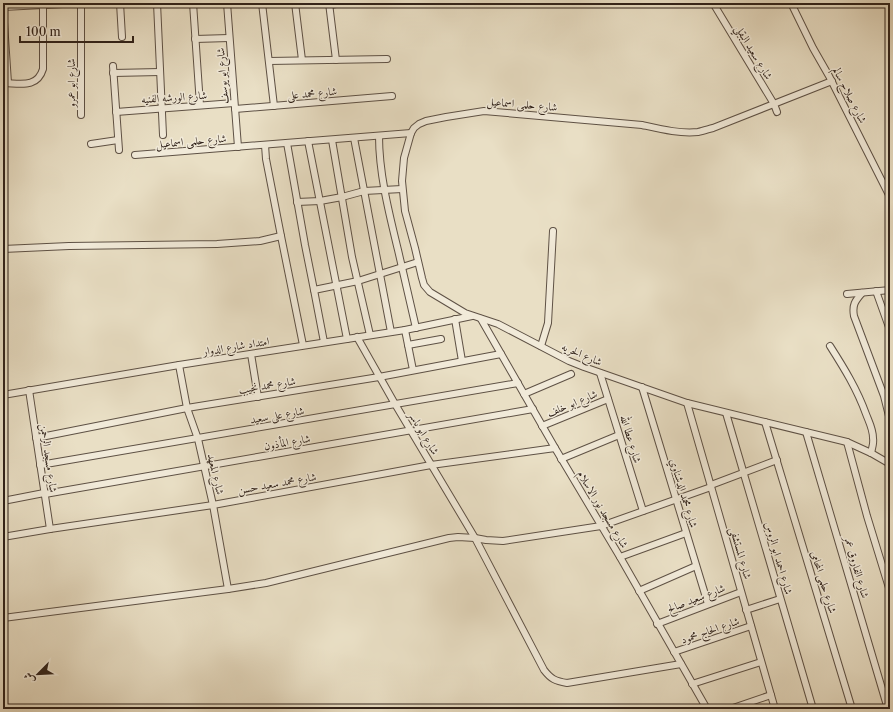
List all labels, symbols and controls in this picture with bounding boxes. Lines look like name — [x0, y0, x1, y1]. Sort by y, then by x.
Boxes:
scale bar — [20, 18, 133, 44]
street label: شارع سعيد البقلي — [729, 22, 776, 84]
text: 100 m — [26, 24, 61, 39]
street label: شارع ابو يوسف — [213, 47, 234, 105]
street label: شارع ابو عمرو — [64, 58, 81, 109]
street label: شارع صلاح سالم — [826, 65, 870, 127]
street label: شارع محمد على — [287, 84, 338, 105]
street label: شارع الورشه الفنيه — [141, 88, 208, 109]
street label: شارع حلمى اسماعيل — [486, 94, 558, 117]
street label: شارع حلمى اسماعيل — [155, 131, 227, 154]
street label: امتداد شارع الدوار — [201, 334, 271, 361]
street label: شارع الحريه — [558, 339, 604, 372]
street label: شارع محمد نجيب — [237, 374, 297, 399]
street label: شارع ابو خلف — [545, 387, 600, 422]
street label: شارع على سعيد — [249, 403, 306, 430]
street label: شارع ابو ياسر — [403, 408, 442, 459]
street label: شارع عطا الله — [614, 413, 647, 465]
street label: شارع مسجد الرحمن — [34, 423, 61, 494]
street label: شارع المأذون — [262, 430, 312, 456]
street label: شارع المعهد — [202, 452, 228, 497]
street label: شارع محمد الدشناوي — [664, 457, 701, 530]
street label: شارع مسجد نور الاسلام — [572, 468, 632, 552]
street label: شارع محمد سعيد حسن — [237, 469, 318, 500]
street label: شارع احمد ابو الروس — [759, 520, 796, 597]
street label: شارع المستشفى — [724, 525, 755, 581]
street label: شارع الفاروق عمر — [838, 533, 873, 600]
street label: شارع حلمى المحامى — [805, 549, 840, 616]
street label: شارع سعيد صالح — [665, 581, 728, 618]
street label: شارع الحاج محمود — [679, 613, 742, 650]
north arrow — [18, 654, 58, 694]
text: ش — [20, 670, 37, 686]

